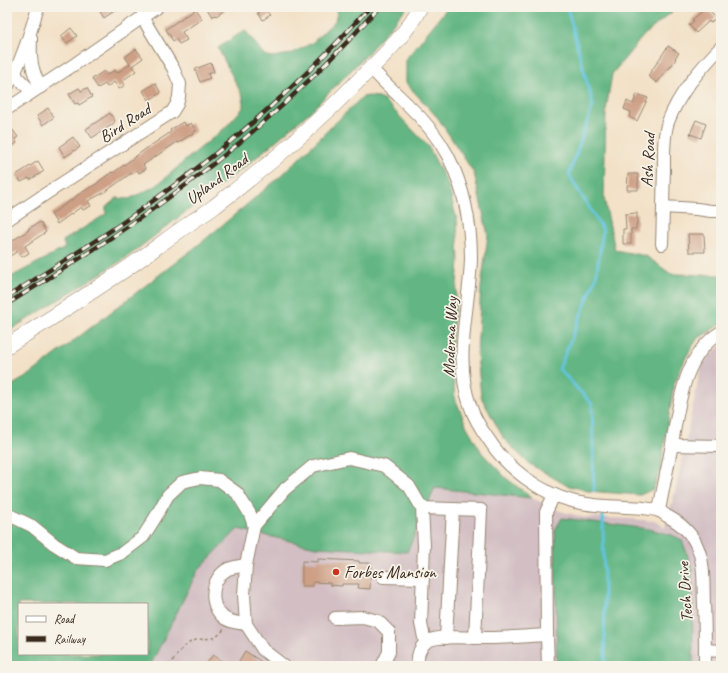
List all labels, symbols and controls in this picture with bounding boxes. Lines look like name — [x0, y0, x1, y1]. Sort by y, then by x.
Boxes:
street label: Bird Road — [95, 97, 157, 147]
street label: Ash Road — [636, 130, 660, 188]
street label: Upland Road — [182, 147, 255, 209]
street label: Moderna Way — [438, 295, 462, 378]
street label: Tech Drive — [672, 560, 698, 623]
place label: Forbes Mansion — [344, 562, 437, 583]
marker: Forbes Mansion — [331, 567, 341, 577]
legend — [18, 603, 148, 655]
text: Road — [54, 611, 76, 627]
text: Railway — [54, 631, 86, 647]

